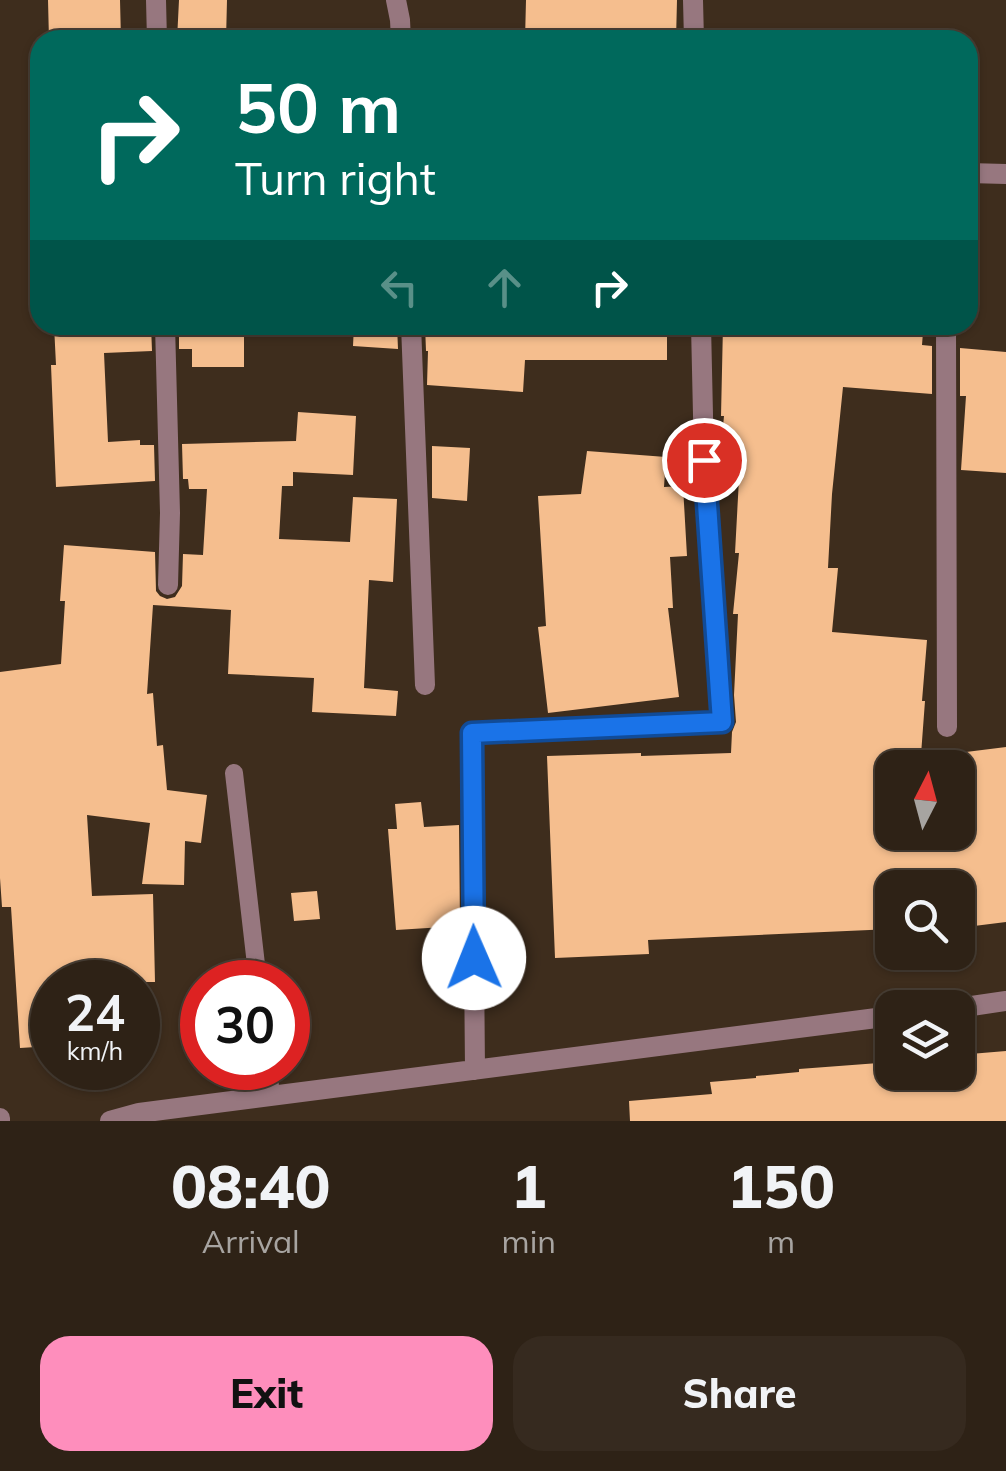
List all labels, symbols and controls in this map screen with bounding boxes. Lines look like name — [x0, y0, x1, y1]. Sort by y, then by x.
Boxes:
text: 50 m — [235, 63, 401, 151]
icon: right — [70, 70, 200, 200]
text: Turn right — [235, 150, 436, 206]
icon: left — [372, 260, 427, 315]
icon: ahead — [477, 260, 532, 315]
icon: right — [582, 260, 637, 315]
pin — [662, 418, 747, 503]
icon: arrive — [677, 433, 732, 488]
north arrow — [875, 750, 975, 850]
map controls — [875, 750, 975, 1090]
button: search — [875, 870, 975, 970]
position arrow — [422, 906, 526, 1010]
speed limit sign: 30 — [180, 960, 310, 1090]
text: 24 — [65, 981, 125, 1044]
button: layers — [875, 990, 975, 1090]
text: km/h — [67, 1035, 123, 1066]
text: 08:40 — [171, 1148, 331, 1223]
text: 1 — [511, 1148, 547, 1223]
text: 150 — [727, 1148, 835, 1223]
text: Arrival — [202, 1221, 300, 1261]
text: min — [502, 1221, 556, 1261]
text: m — [767, 1221, 795, 1261]
button: Exit — [40, 1336, 493, 1451]
button: Share — [513, 1336, 966, 1451]

